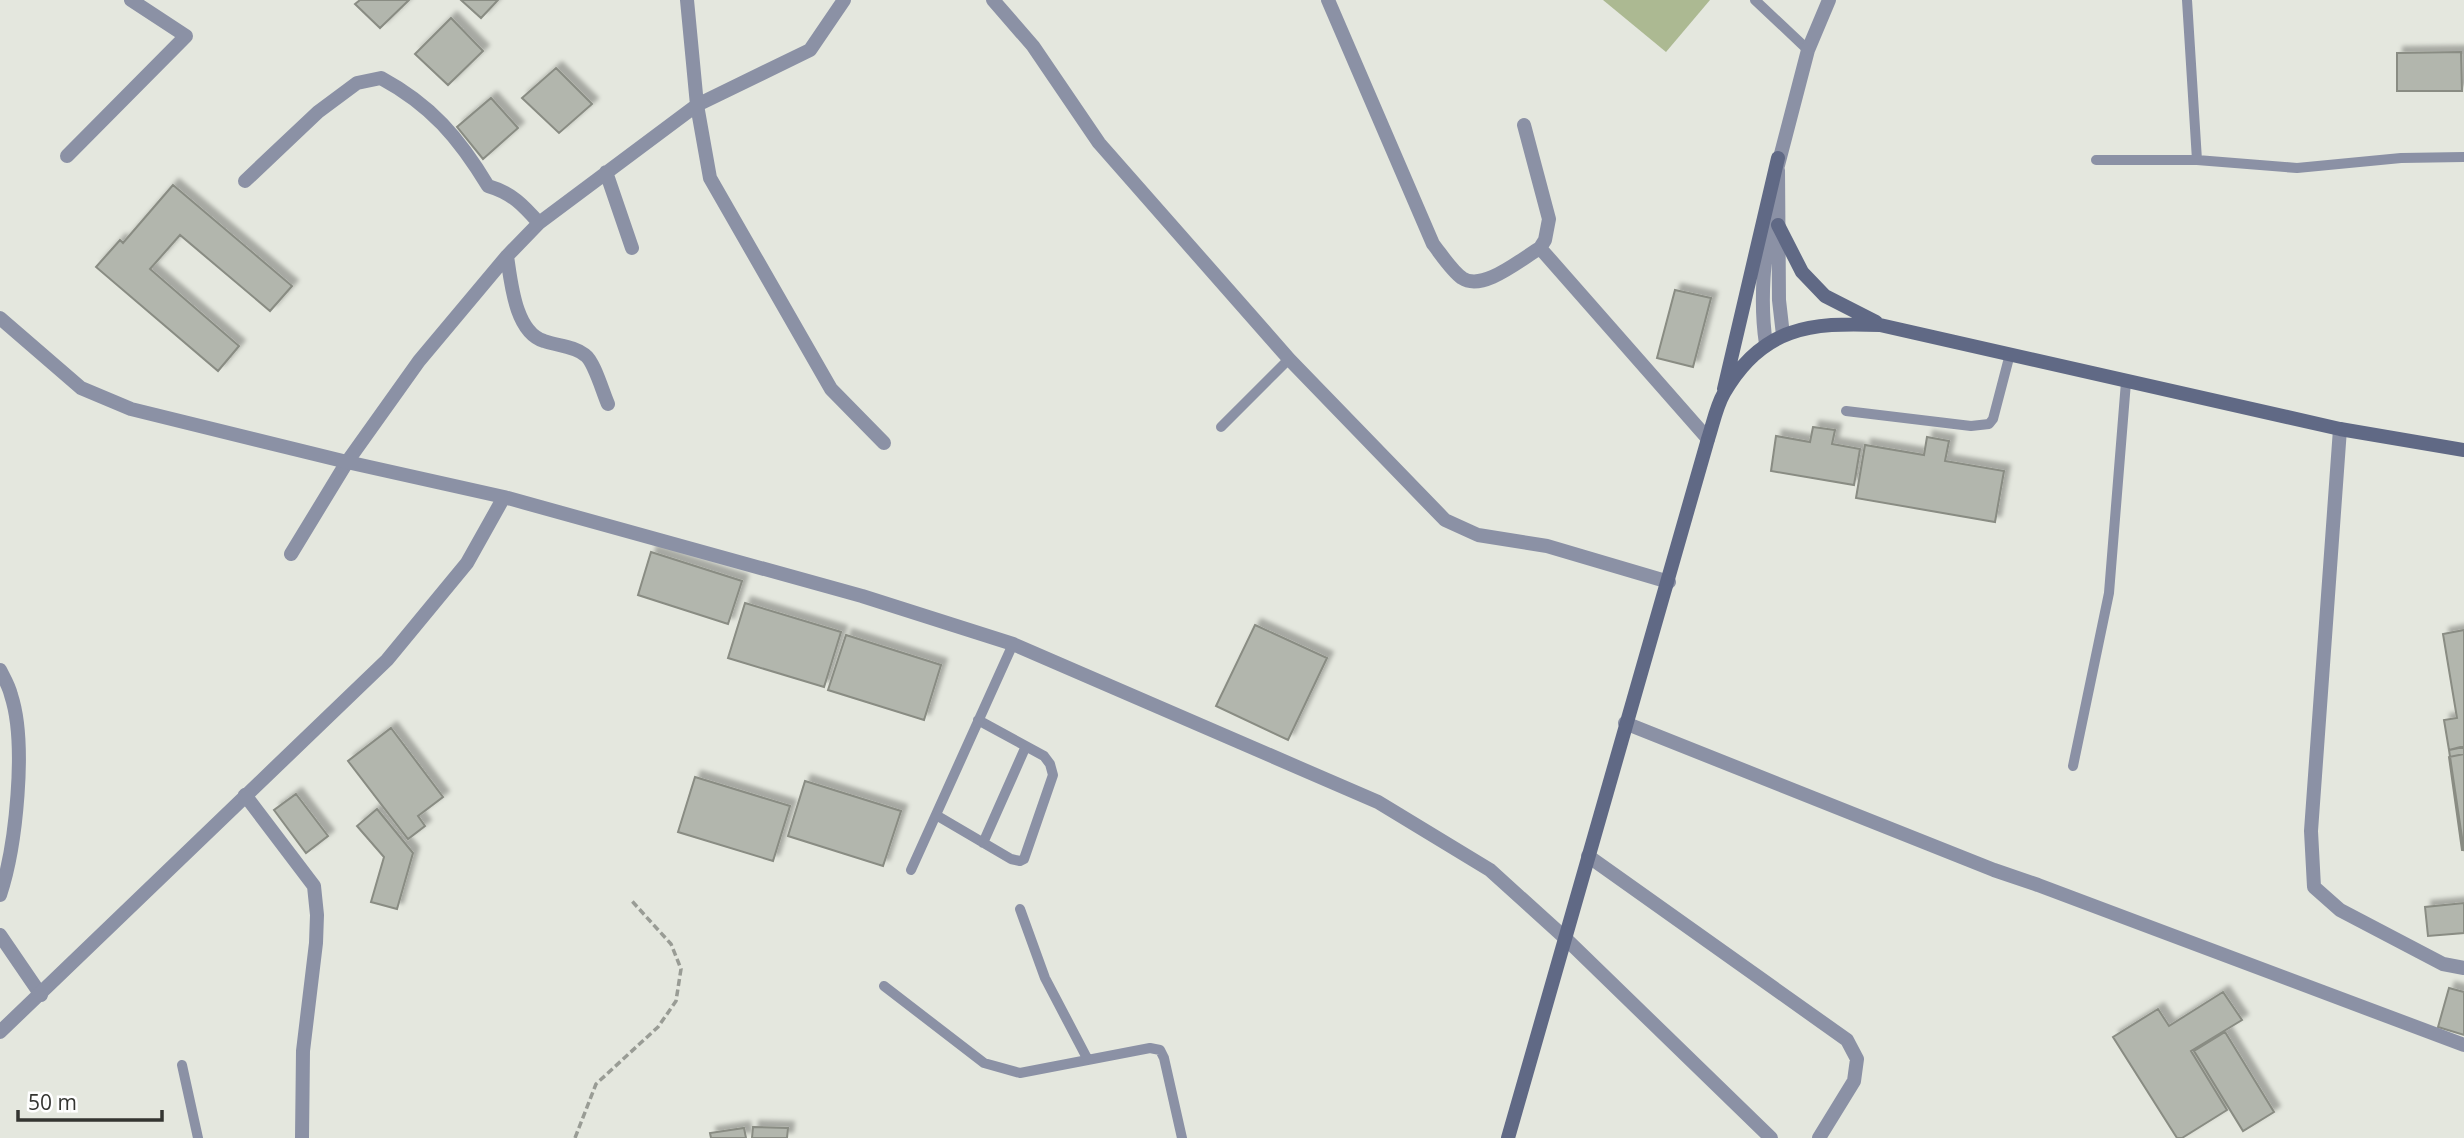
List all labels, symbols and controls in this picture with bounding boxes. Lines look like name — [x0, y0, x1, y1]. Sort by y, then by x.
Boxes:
scale bar — [18, 1078, 161, 1122]
text: 50 m — [28, 1088, 77, 1116]

